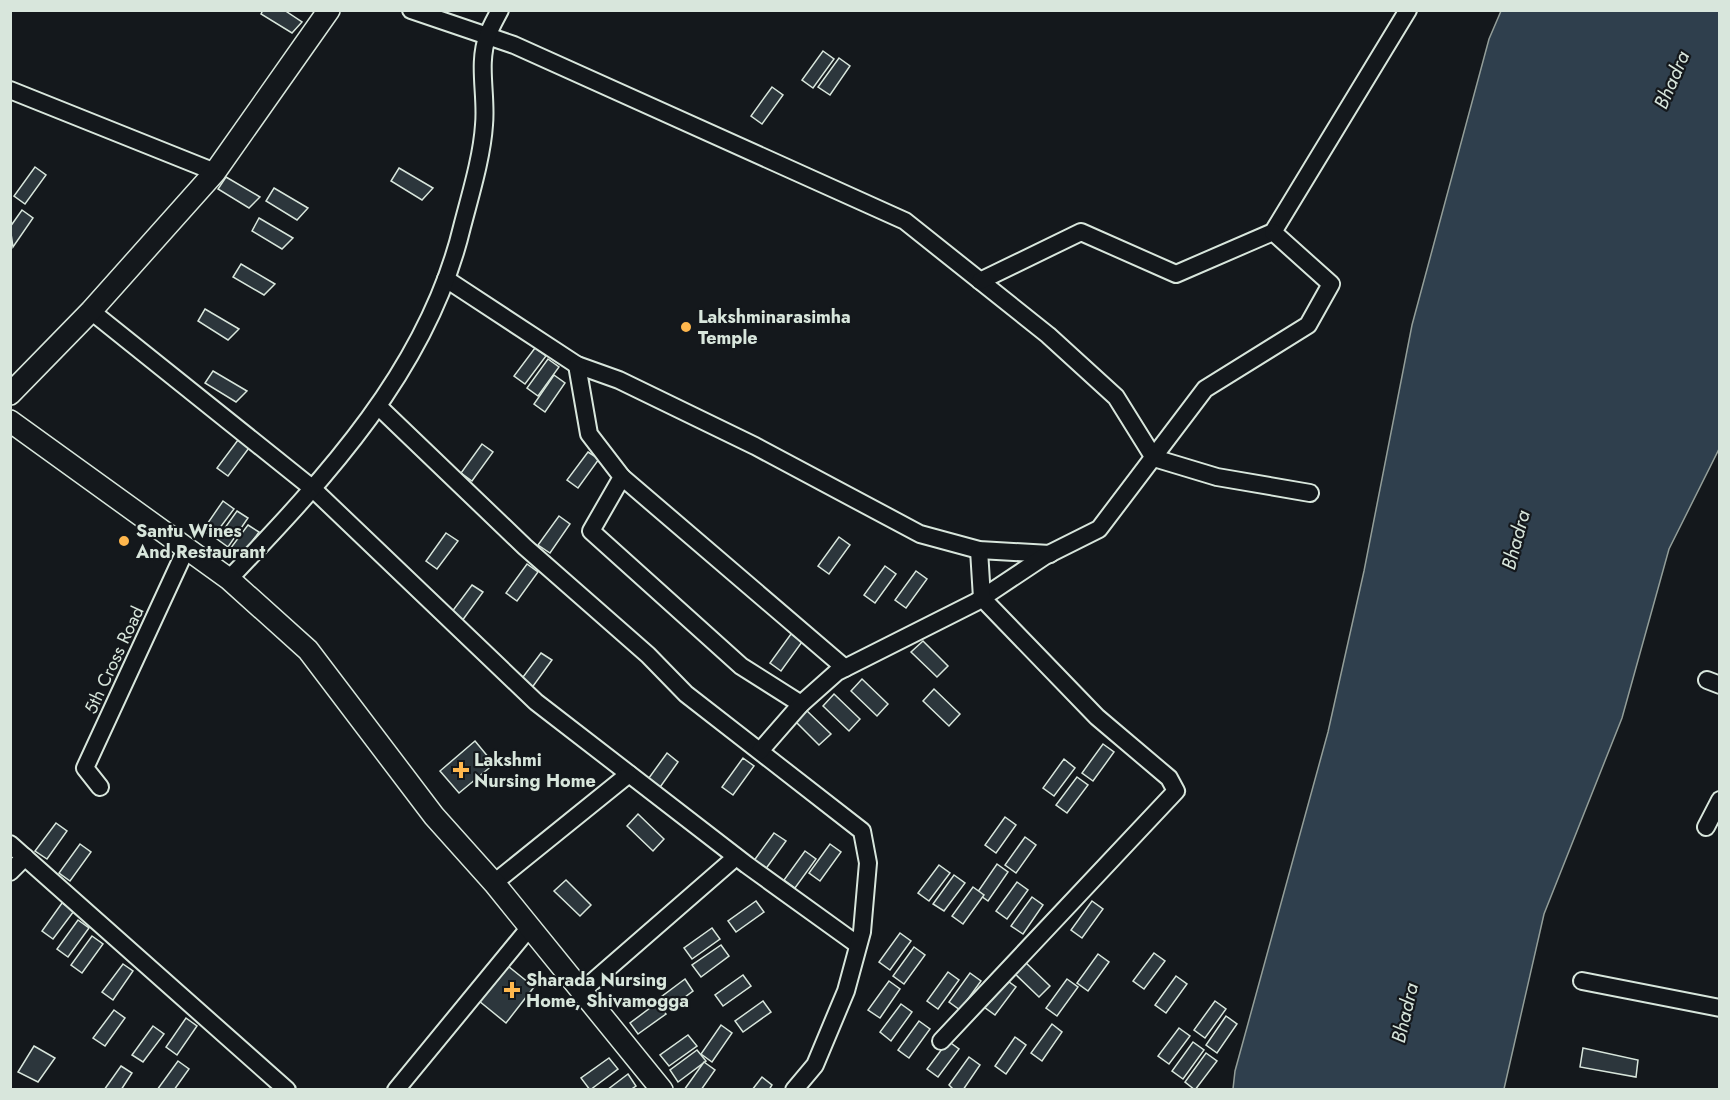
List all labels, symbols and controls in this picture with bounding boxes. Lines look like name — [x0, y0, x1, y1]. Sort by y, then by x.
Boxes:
water label: Bhadra — [1647, 46, 1697, 114]
place label: Lakshminarasimha Temple — [698, 304, 851, 351]
marker: Lakshminarasimha Temple — [679, 320, 693, 334]
water label: Bhadra — [1494, 507, 1538, 573]
place label: Santu Wines And Restaurant — [135, 518, 265, 565]
marker: Santu Wines And Restaurant — [117, 534, 131, 548]
street label: 5th Cross Road — [78, 602, 150, 718]
place label: Lakshmi Nursing Home — [474, 747, 596, 794]
marker: Lakshmi Nursing Home — [452, 761, 470, 779]
place label: Sharada Nursing Home, Shivamogga — [526, 967, 689, 1014]
water label: Bhadra — [1384, 980, 1426, 1046]
marker: Sharada Nursing Home, Shivamogga — [503, 981, 521, 999]

